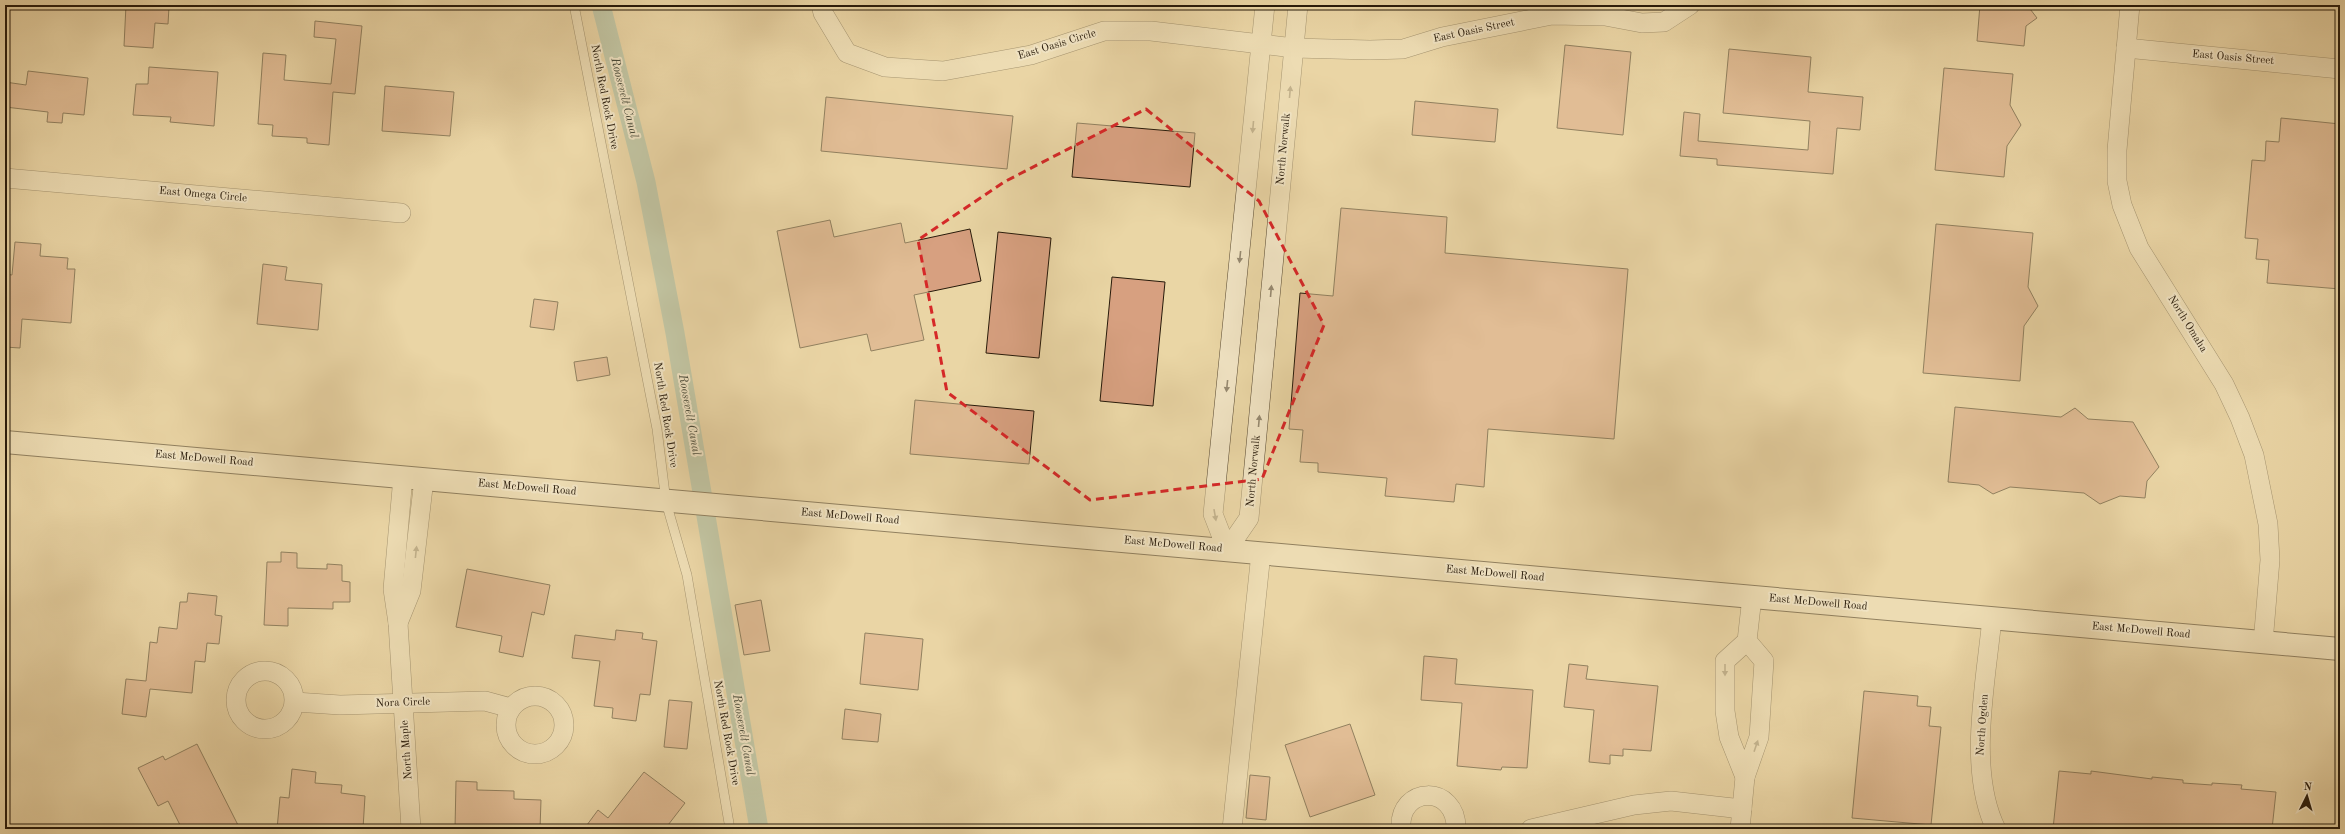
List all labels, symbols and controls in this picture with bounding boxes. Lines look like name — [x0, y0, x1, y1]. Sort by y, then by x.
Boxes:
street label: East Oasis Street — [1432, 17, 1516, 45]
street label: East Oasis Circle — [1017, 28, 1097, 62]
street label: North Red Rock Drive — [588, 44, 620, 150]
street label: East Oasis Street — [2191, 49, 2275, 67]
water label: Roosevelt Canal — [608, 56, 640, 140]
one-way arrow — [1287, 86, 1293, 98]
street label: North Norwalk — [1275, 112, 1293, 185]
one-way arrow — [1250, 121, 1257, 134]
street label: East Omega Circle — [159, 186, 247, 204]
one-way arrow — [1237, 251, 1244, 263]
one-way arrow — [1268, 285, 1274, 297]
street label: North Omaha — [2165, 294, 2209, 355]
street label: North Red Rock Drive — [651, 362, 679, 468]
water label: Roosevelt Canal — [676, 372, 702, 457]
one-way arrow — [1224, 380, 1230, 392]
one-way arrow — [1255, 415, 1262, 427]
street label: North Norwalk — [1245, 434, 1263, 507]
street label: East McDowell Road — [154, 449, 254, 469]
street label: East McDowell Road — [477, 478, 577, 498]
street label: East McDowell Road — [800, 507, 900, 527]
one-way arrow — [1212, 509, 1218, 521]
street label: East McDowell Road — [1123, 535, 1223, 555]
one-way arrow — [412, 546, 419, 558]
street label: East McDowell Road — [1445, 564, 1545, 584]
street label: East McDowell Road — [1768, 593, 1868, 613]
street label: East McDowell Road — [2091, 621, 2191, 641]
one-way arrow — [1722, 664, 1728, 677]
street label: North Red Rock Drive — [711, 680, 741, 786]
water label: Roosevelt Canal — [730, 692, 756, 777]
street label: North Ogden — [1975, 694, 1991, 756]
street label: Nora Circle — [376, 697, 430, 709]
street label: North Maple — [399, 720, 415, 780]
one-way arrow — [1754, 740, 1760, 752]
north arrow — [2287, 776, 2327, 816]
text: N — [2303, 782, 2313, 793]

